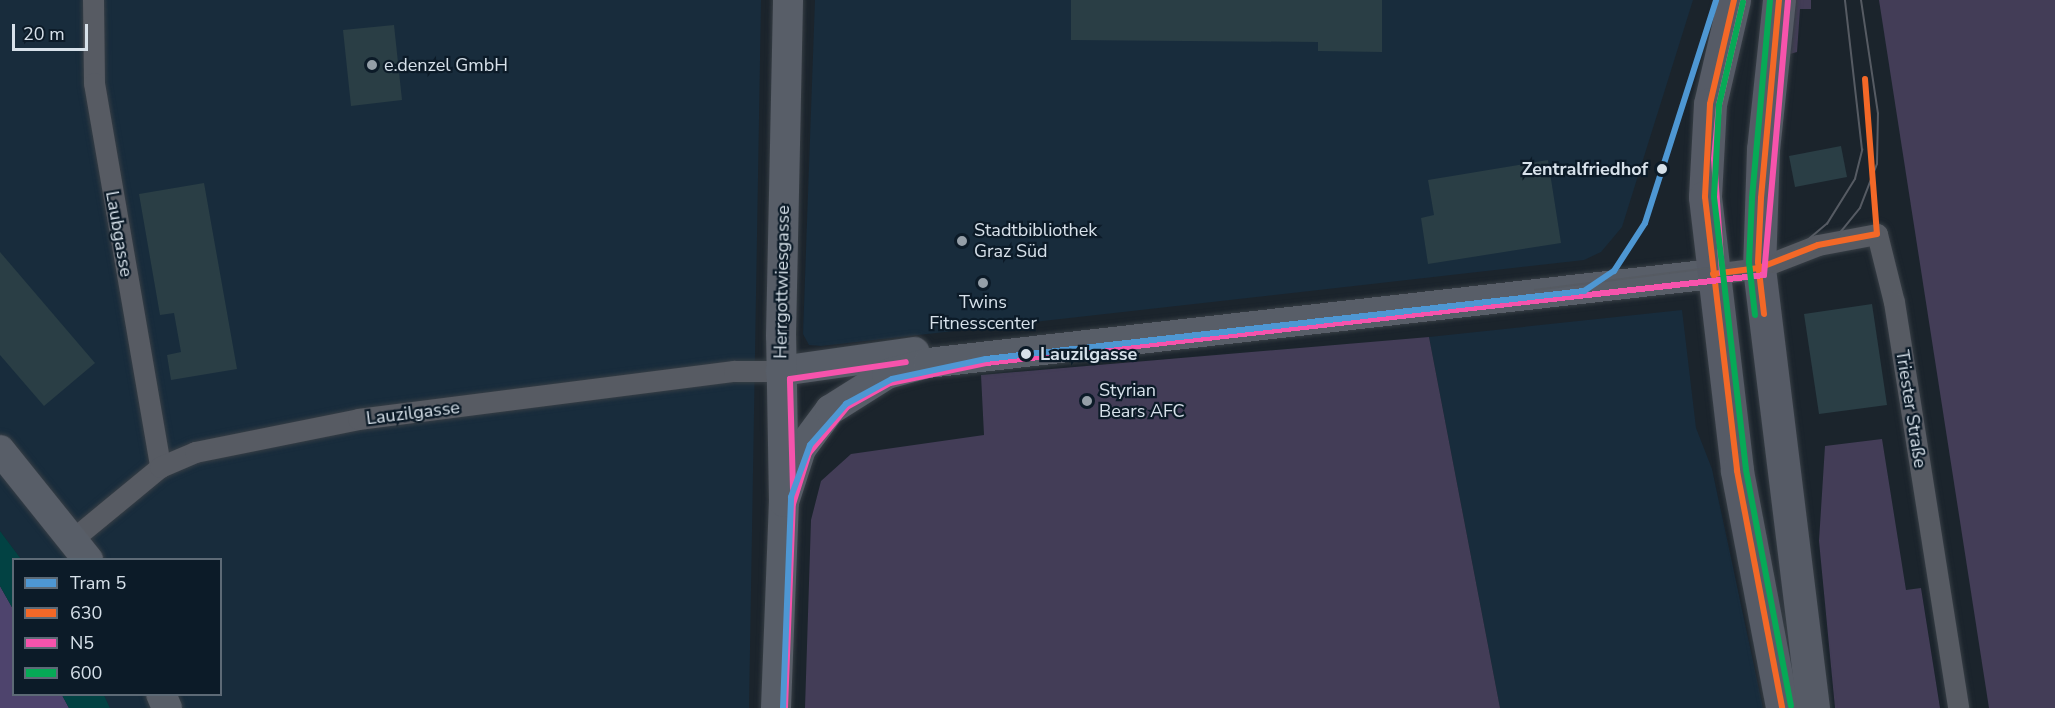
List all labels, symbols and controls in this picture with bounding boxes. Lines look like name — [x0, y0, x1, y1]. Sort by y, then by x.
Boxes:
scale bar — [15, 12, 92, 50]
text: 20 m — [23, 22, 65, 46]
place label: e.denzel GmbH — [384, 54, 508, 76]
marker: e.denzel GmbH — [365, 58, 379, 72]
place label: Zentralfriedhof — [1522, 158, 1648, 180]
marker: Zentralfriedhof — [1653, 160, 1671, 178]
street label: Laubgasse — [101, 189, 137, 279]
street label: Herrgottwiesgasse — [770, 205, 794, 359]
place label: Stadtbibliothek Graz Süd — [974, 220, 1097, 262]
marker: Stadtbibliothek Graz Süd — [955, 234, 969, 248]
marker: Twins Fitnesscenter — [976, 276, 990, 290]
place label: Twins Fitnesscenter — [929, 292, 1037, 334]
place label: Lauzilgasse — [1040, 343, 1137, 365]
marker: Lauzilgasse — [1017, 345, 1035, 363]
street label: Triester Straße — [1891, 349, 1931, 469]
place label: Styrian Bears AFC — [1099, 380, 1185, 422]
marker: Styrian Bears AFC — [1080, 394, 1094, 408]
street label: Lauzilgasse — [365, 397, 461, 429]
legend — [12, 558, 222, 696]
text: Tram 5 — [70, 571, 126, 595]
text: 630 — [70, 601, 102, 625]
text: N5 — [70, 631, 94, 655]
text: 600 — [70, 661, 102, 685]

